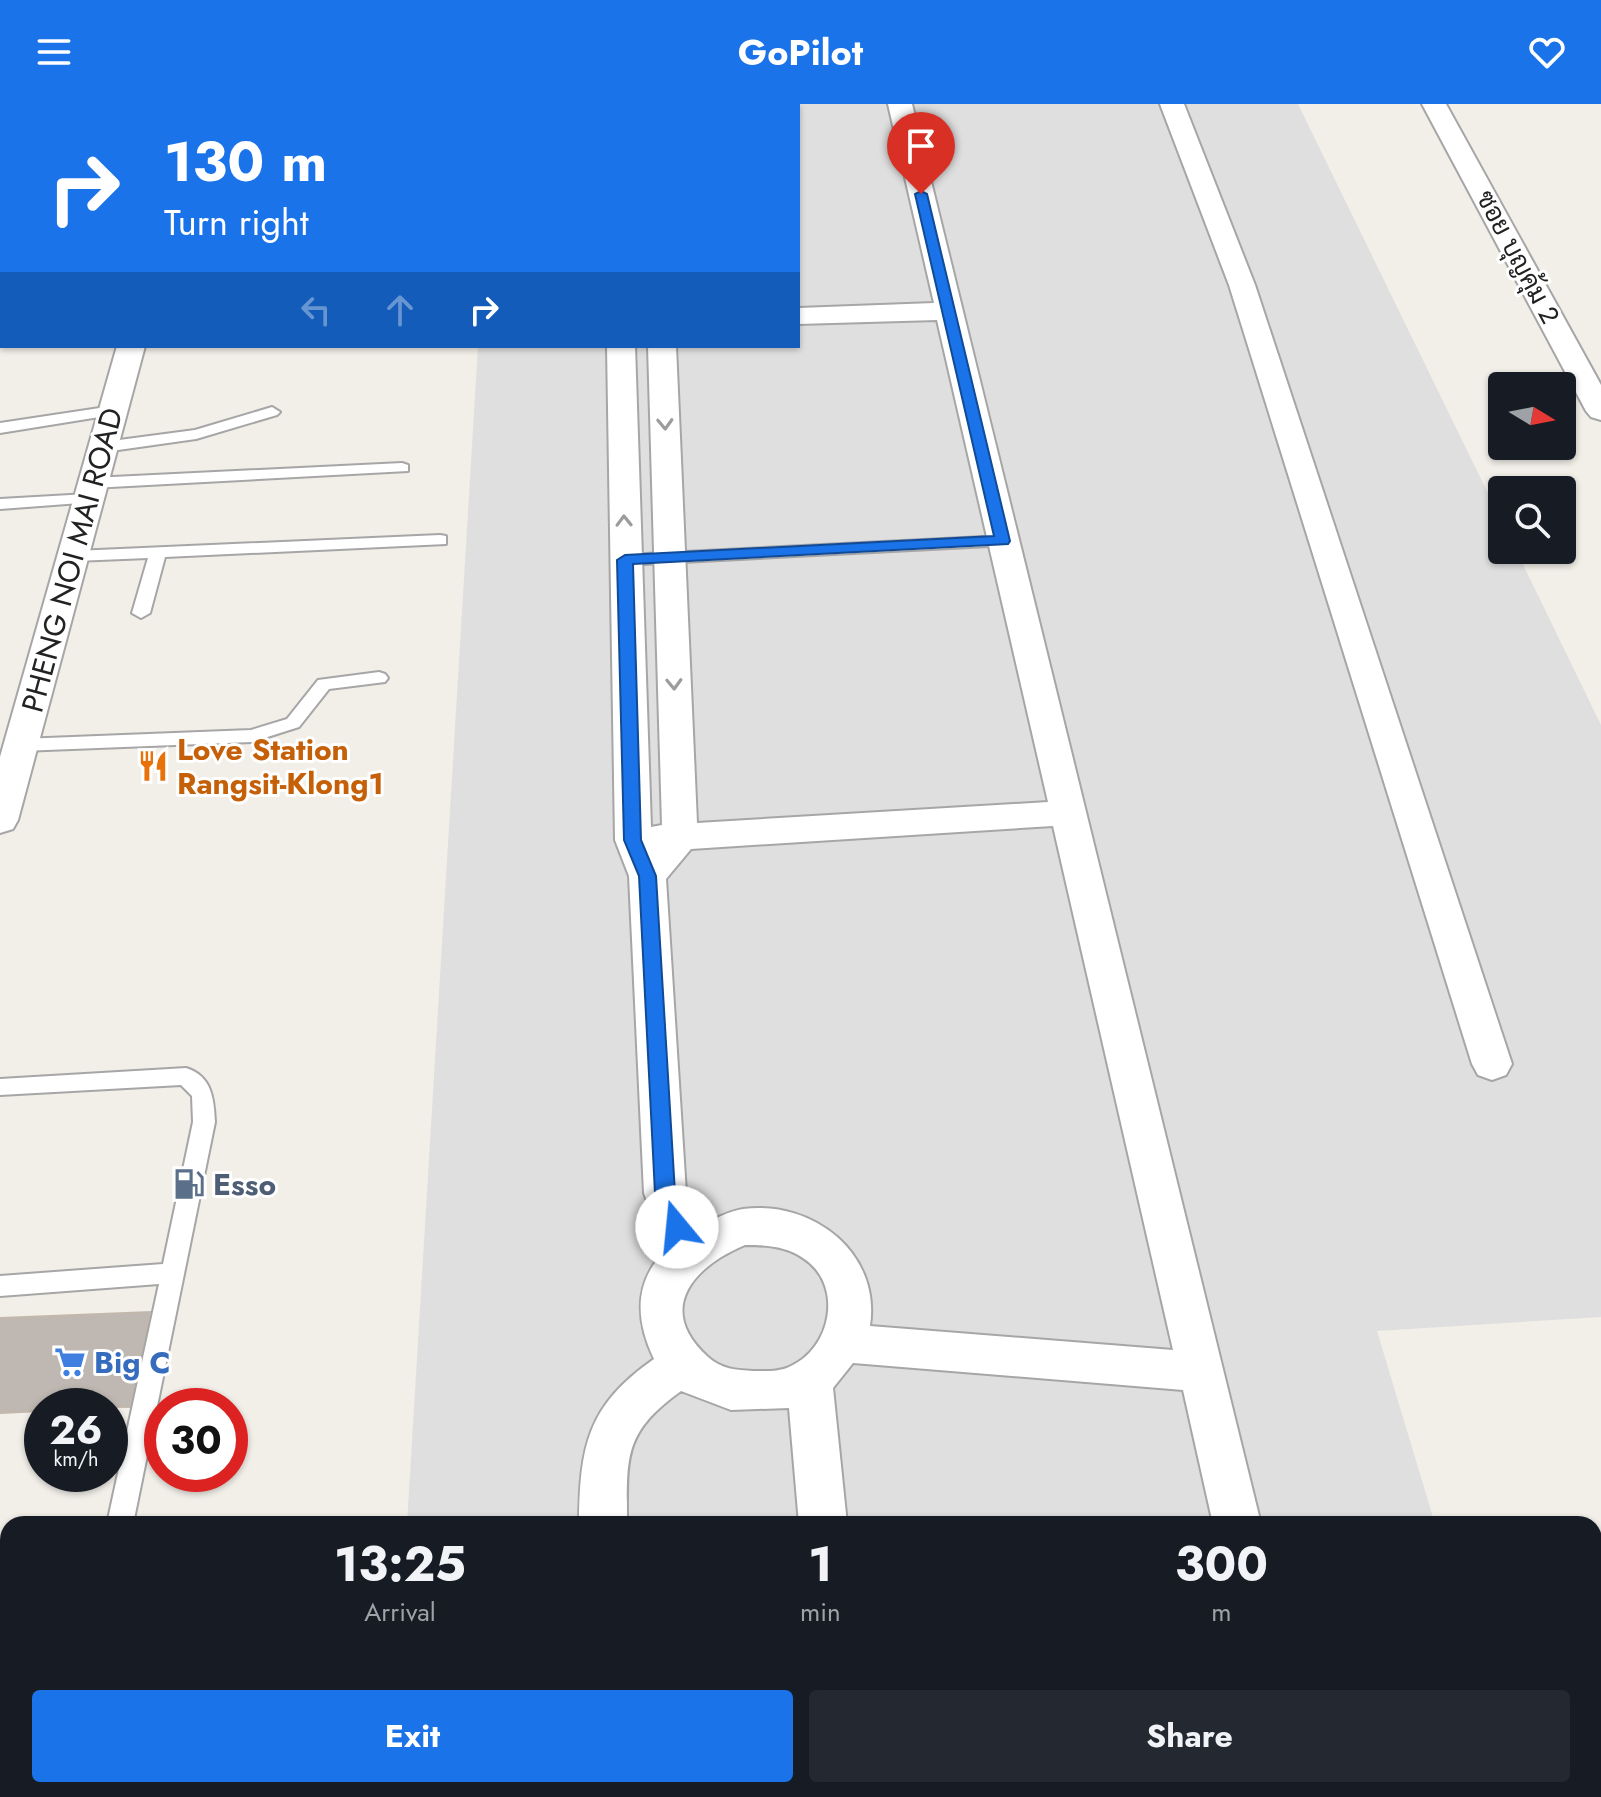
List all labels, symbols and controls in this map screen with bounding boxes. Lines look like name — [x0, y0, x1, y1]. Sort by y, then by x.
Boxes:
text: GoPilot — [738, 26, 863, 78]
icon: menu — [32, 30, 76, 74]
icon: heart — [1525, 30, 1569, 74]
pin — [887, 112, 955, 194]
text: 130 m — [164, 121, 327, 202]
icon: arrive — [899, 124, 943, 168]
icon: right — [32, 136, 136, 240]
street label: ซอย บุญคุ้ม 2 — [1467, 183, 1569, 331]
text: Turn right — [164, 196, 309, 248]
icon: left — [294, 288, 338, 332]
icon: ahead — [378, 288, 422, 332]
icon: right — [462, 288, 506, 332]
north arrow — [1488, 372, 1576, 460]
map controls — [1488, 372, 1576, 564]
street label: PHENG NOI MAI ROAD — [11, 403, 133, 717]
one-way arrow — [656, 418, 673, 431]
button: search — [1488, 476, 1576, 564]
one-way arrow — [616, 514, 633, 527]
one-way arrow — [666, 678, 683, 691]
place label: Love Station Rangsit-Klong1 — [177, 728, 384, 805]
restaurant icon: Love Station Rangsit-Klong1 — [136, 749, 170, 783]
place label: Esso — [213, 1163, 276, 1206]
fuel station icon: Esso — [172, 1167, 206, 1201]
position arrow — [635, 1185, 719, 1269]
place label: Big C — [94, 1341, 171, 1384]
supermarket icon: Big C — [53, 1345, 87, 1379]
speed limit sign: 30 — [144, 1388, 248, 1492]
text: 26 — [50, 1401, 103, 1459]
text: km/h — [53, 1445, 99, 1474]
text: 13:25 — [334, 1530, 466, 1599]
text: 1 — [808, 1530, 833, 1599]
text: 300 — [1175, 1530, 1268, 1599]
text: Arrival — [364, 1593, 436, 1631]
text: min — [800, 1593, 841, 1631]
text: m — [1211, 1593, 1232, 1631]
button: Exit — [32, 1690, 793, 1782]
button: Share — [809, 1690, 1570, 1782]

